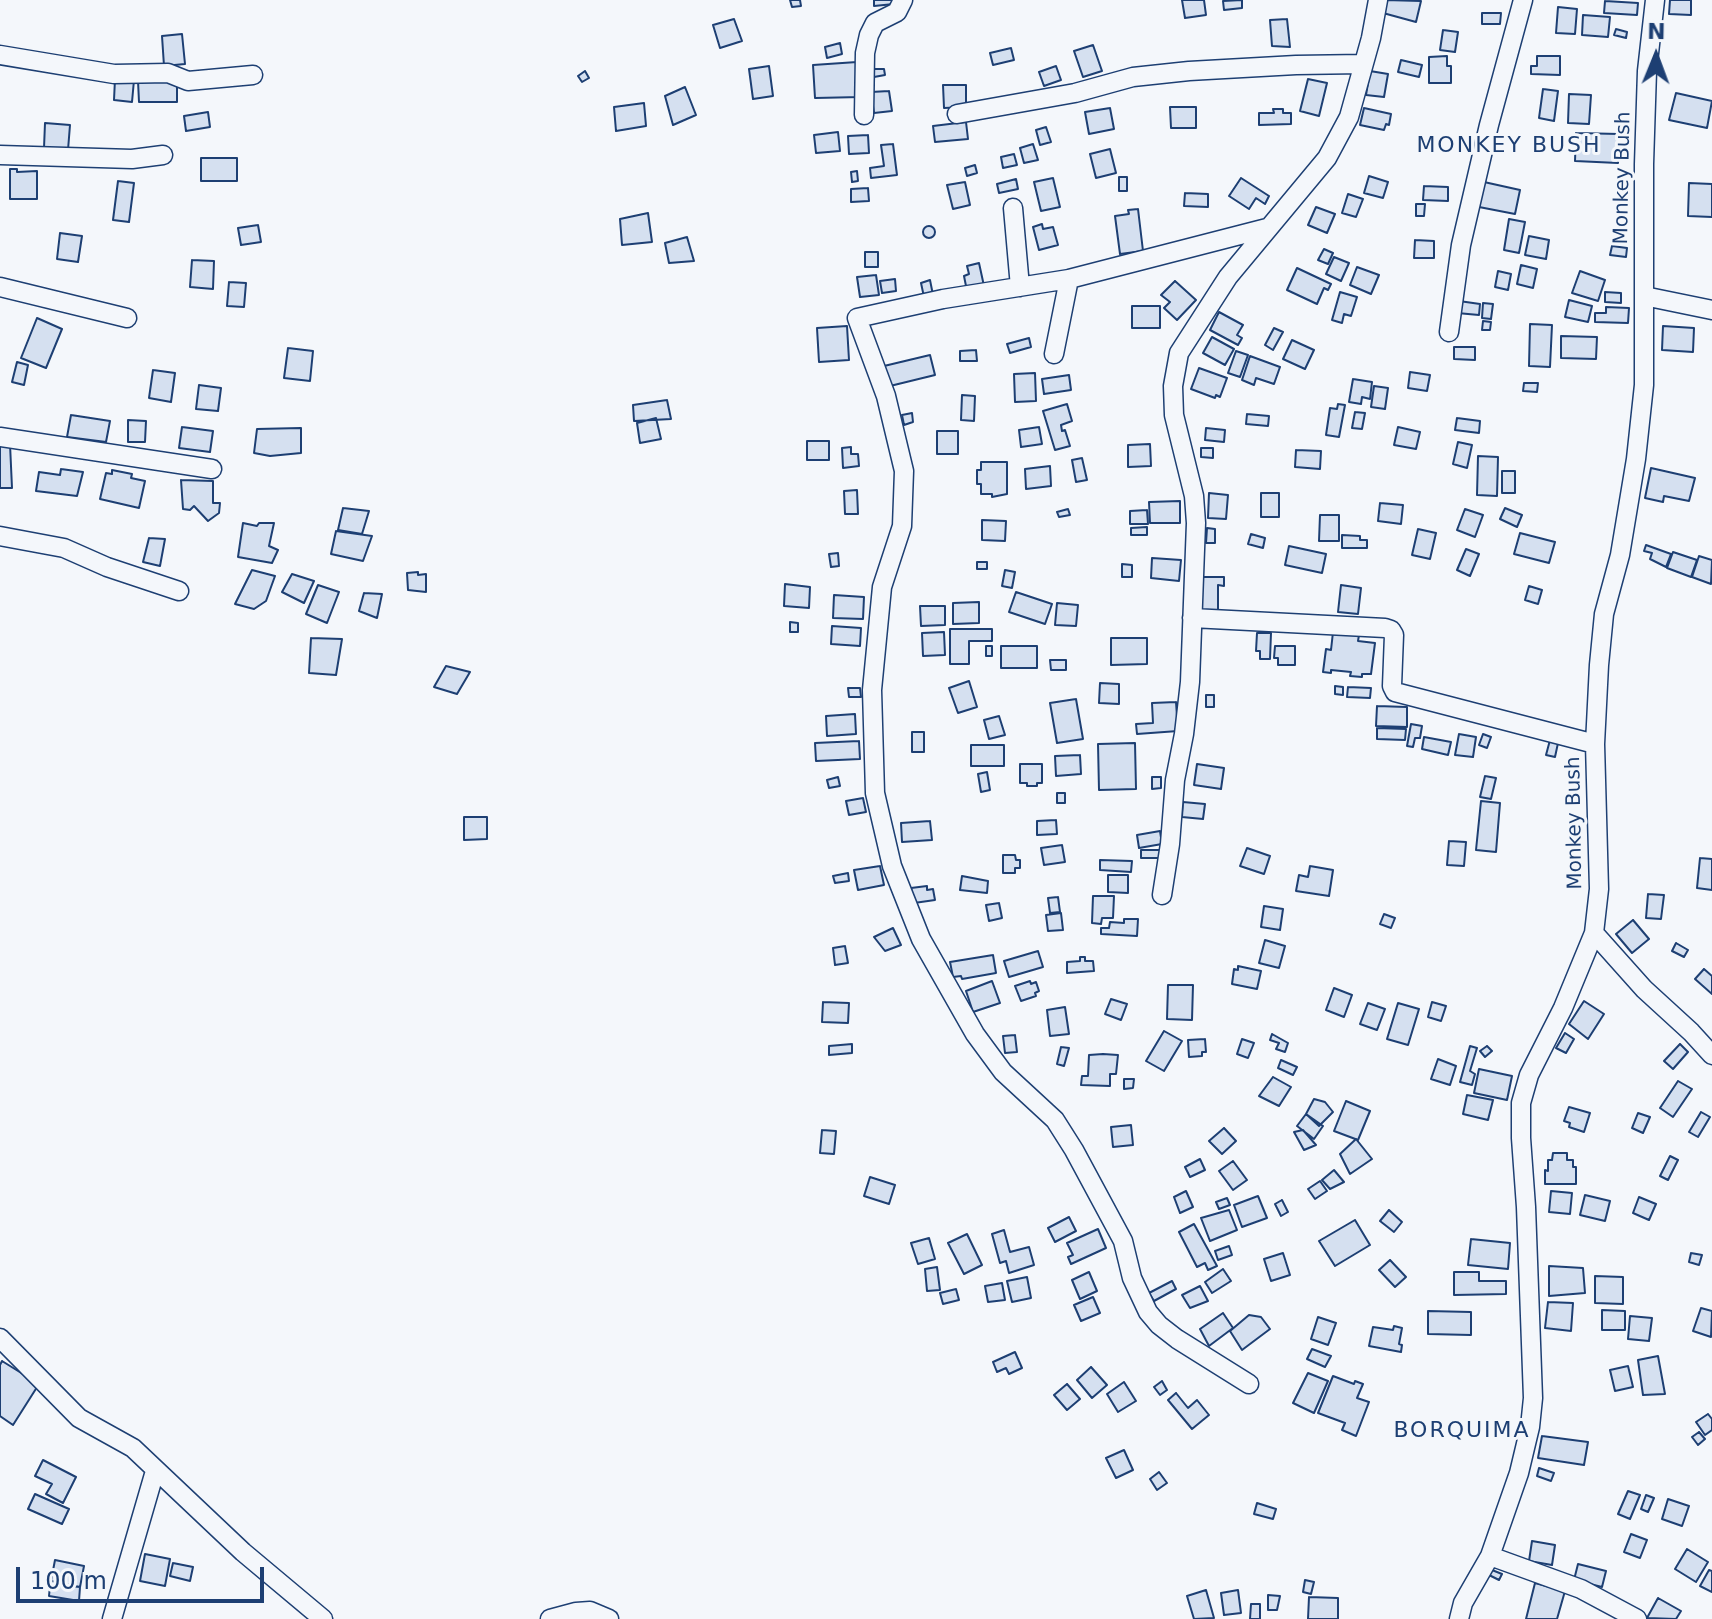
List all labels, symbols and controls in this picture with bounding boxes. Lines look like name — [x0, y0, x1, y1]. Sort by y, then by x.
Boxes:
north arrow — [1616, 16, 1696, 96]
text: N — [1647, 19, 1666, 44]
street label: Monkey Bush — [1610, 111, 1636, 245]
district label: MONKEY BUSH — [1416, 133, 1602, 159]
street label: Monkey Bush — [1562, 756, 1588, 890]
district label: BORQUIMA — [1393, 1418, 1531, 1444]
scale bar — [20, 1551, 268, 1601]
text: 100 m — [30, 1567, 107, 1595]

